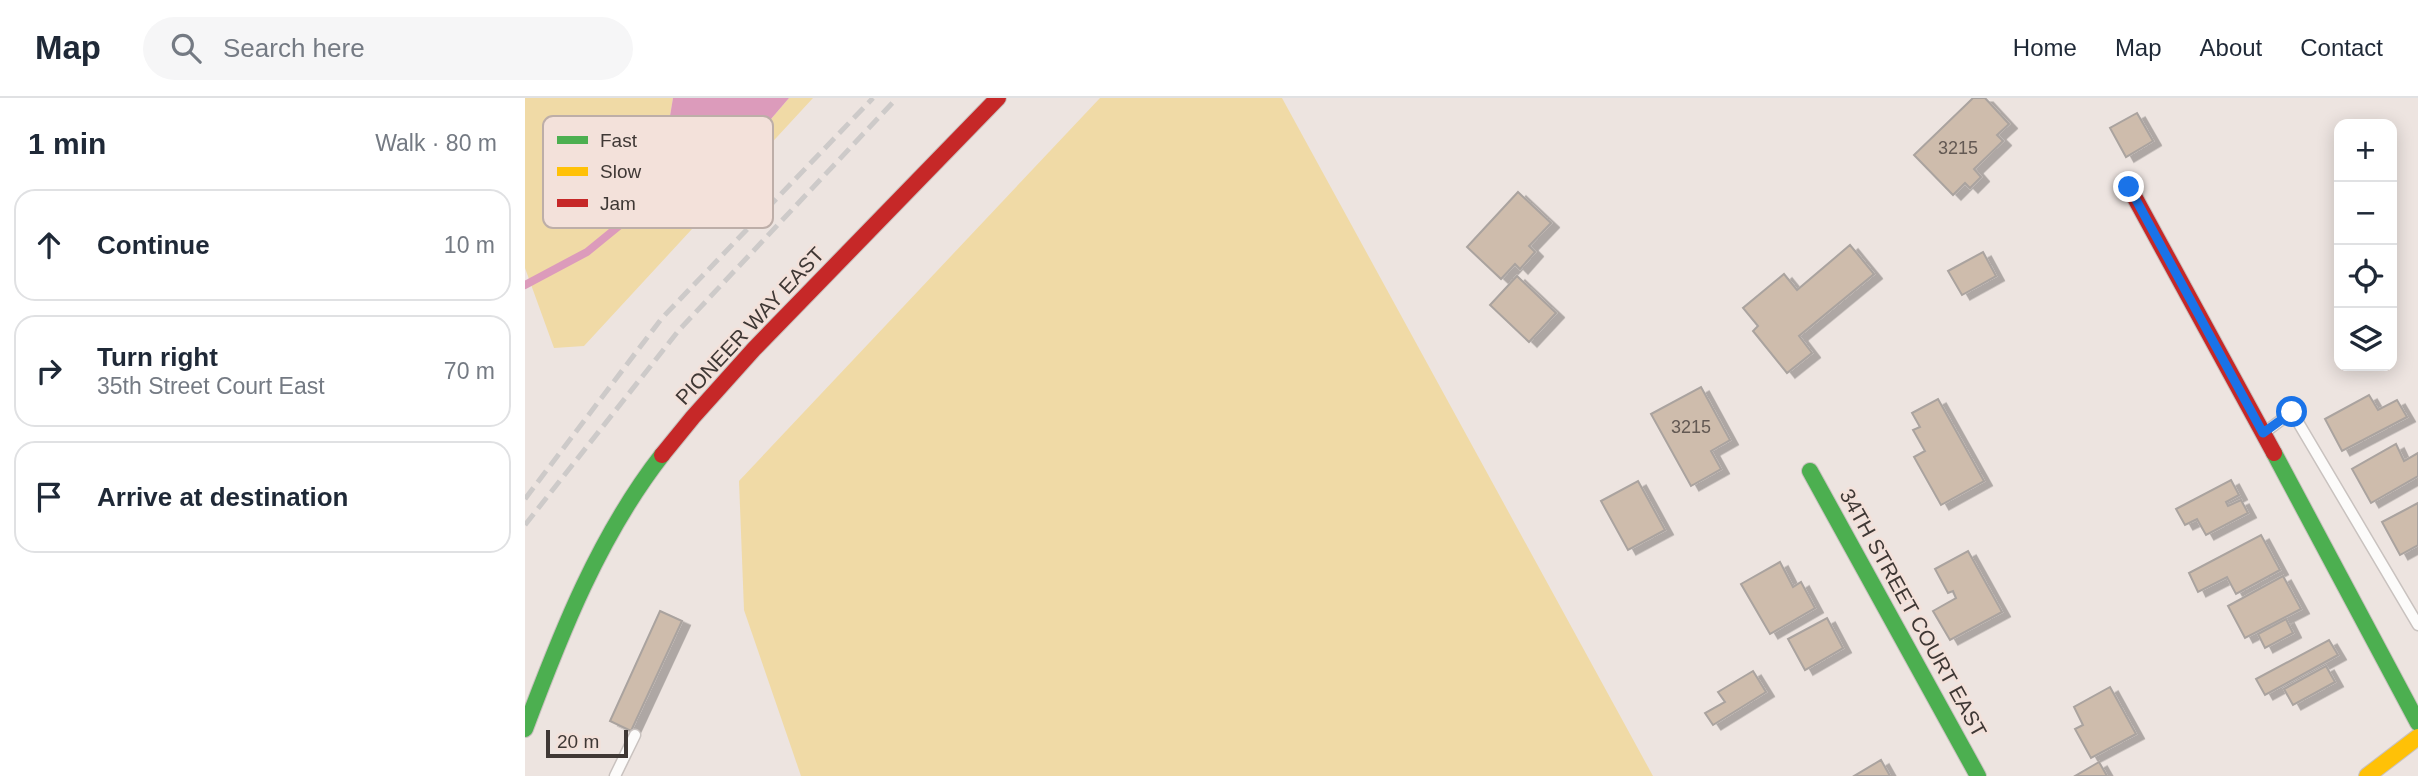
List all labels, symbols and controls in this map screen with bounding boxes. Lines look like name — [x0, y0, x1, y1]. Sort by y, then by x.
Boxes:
search box — [143, 17, 633, 80]
text: Map — [35, 29, 101, 66]
icon: search — [167, 29, 205, 67]
text: Search here — [223, 33, 365, 63]
text: Home — [2013, 34, 2077, 61]
text: Map — [2115, 34, 2162, 61]
text: About — [2200, 34, 2262, 61]
text: Contact — [2300, 34, 2383, 61]
legend — [543, 116, 773, 228]
map controls — [2334, 119, 2397, 371]
button: + — [2334, 119, 2397, 182]
text: 1 min — [28, 127, 106, 160]
text: Walk · 80 m — [375, 130, 497, 156]
text: Fast — [600, 130, 638, 151]
house number: 3215 — [1938, 138, 1978, 158]
text: Slow — [600, 161, 641, 182]
route end — [2113, 171, 2144, 202]
button: − — [2334, 182, 2397, 245]
text: Jam — [600, 193, 636, 214]
icon: ahead — [30, 226, 68, 264]
text: Continue — [97, 230, 210, 260]
text: 10 m — [444, 232, 495, 258]
street label: PIONEER WAY EAST — [671, 242, 828, 409]
button: locate — [2334, 245, 2397, 308]
button: layers — [2334, 308, 2397, 371]
text: Turn right — [97, 342, 218, 372]
icon: right — [30, 352, 68, 390]
text: 70 m — [444, 358, 495, 384]
text: 35th Street Court East — [97, 373, 325, 399]
route start — [2276, 396, 2307, 427]
house number: 3215 — [1671, 417, 1711, 437]
icon: arrive — [30, 478, 68, 516]
text: Arrive at destination — [97, 482, 348, 512]
street label: 34TH STREET COURT EAST — [1835, 485, 1991, 741]
scale bar — [546, 727, 628, 759]
text: 20 m — [557, 731, 599, 752]

